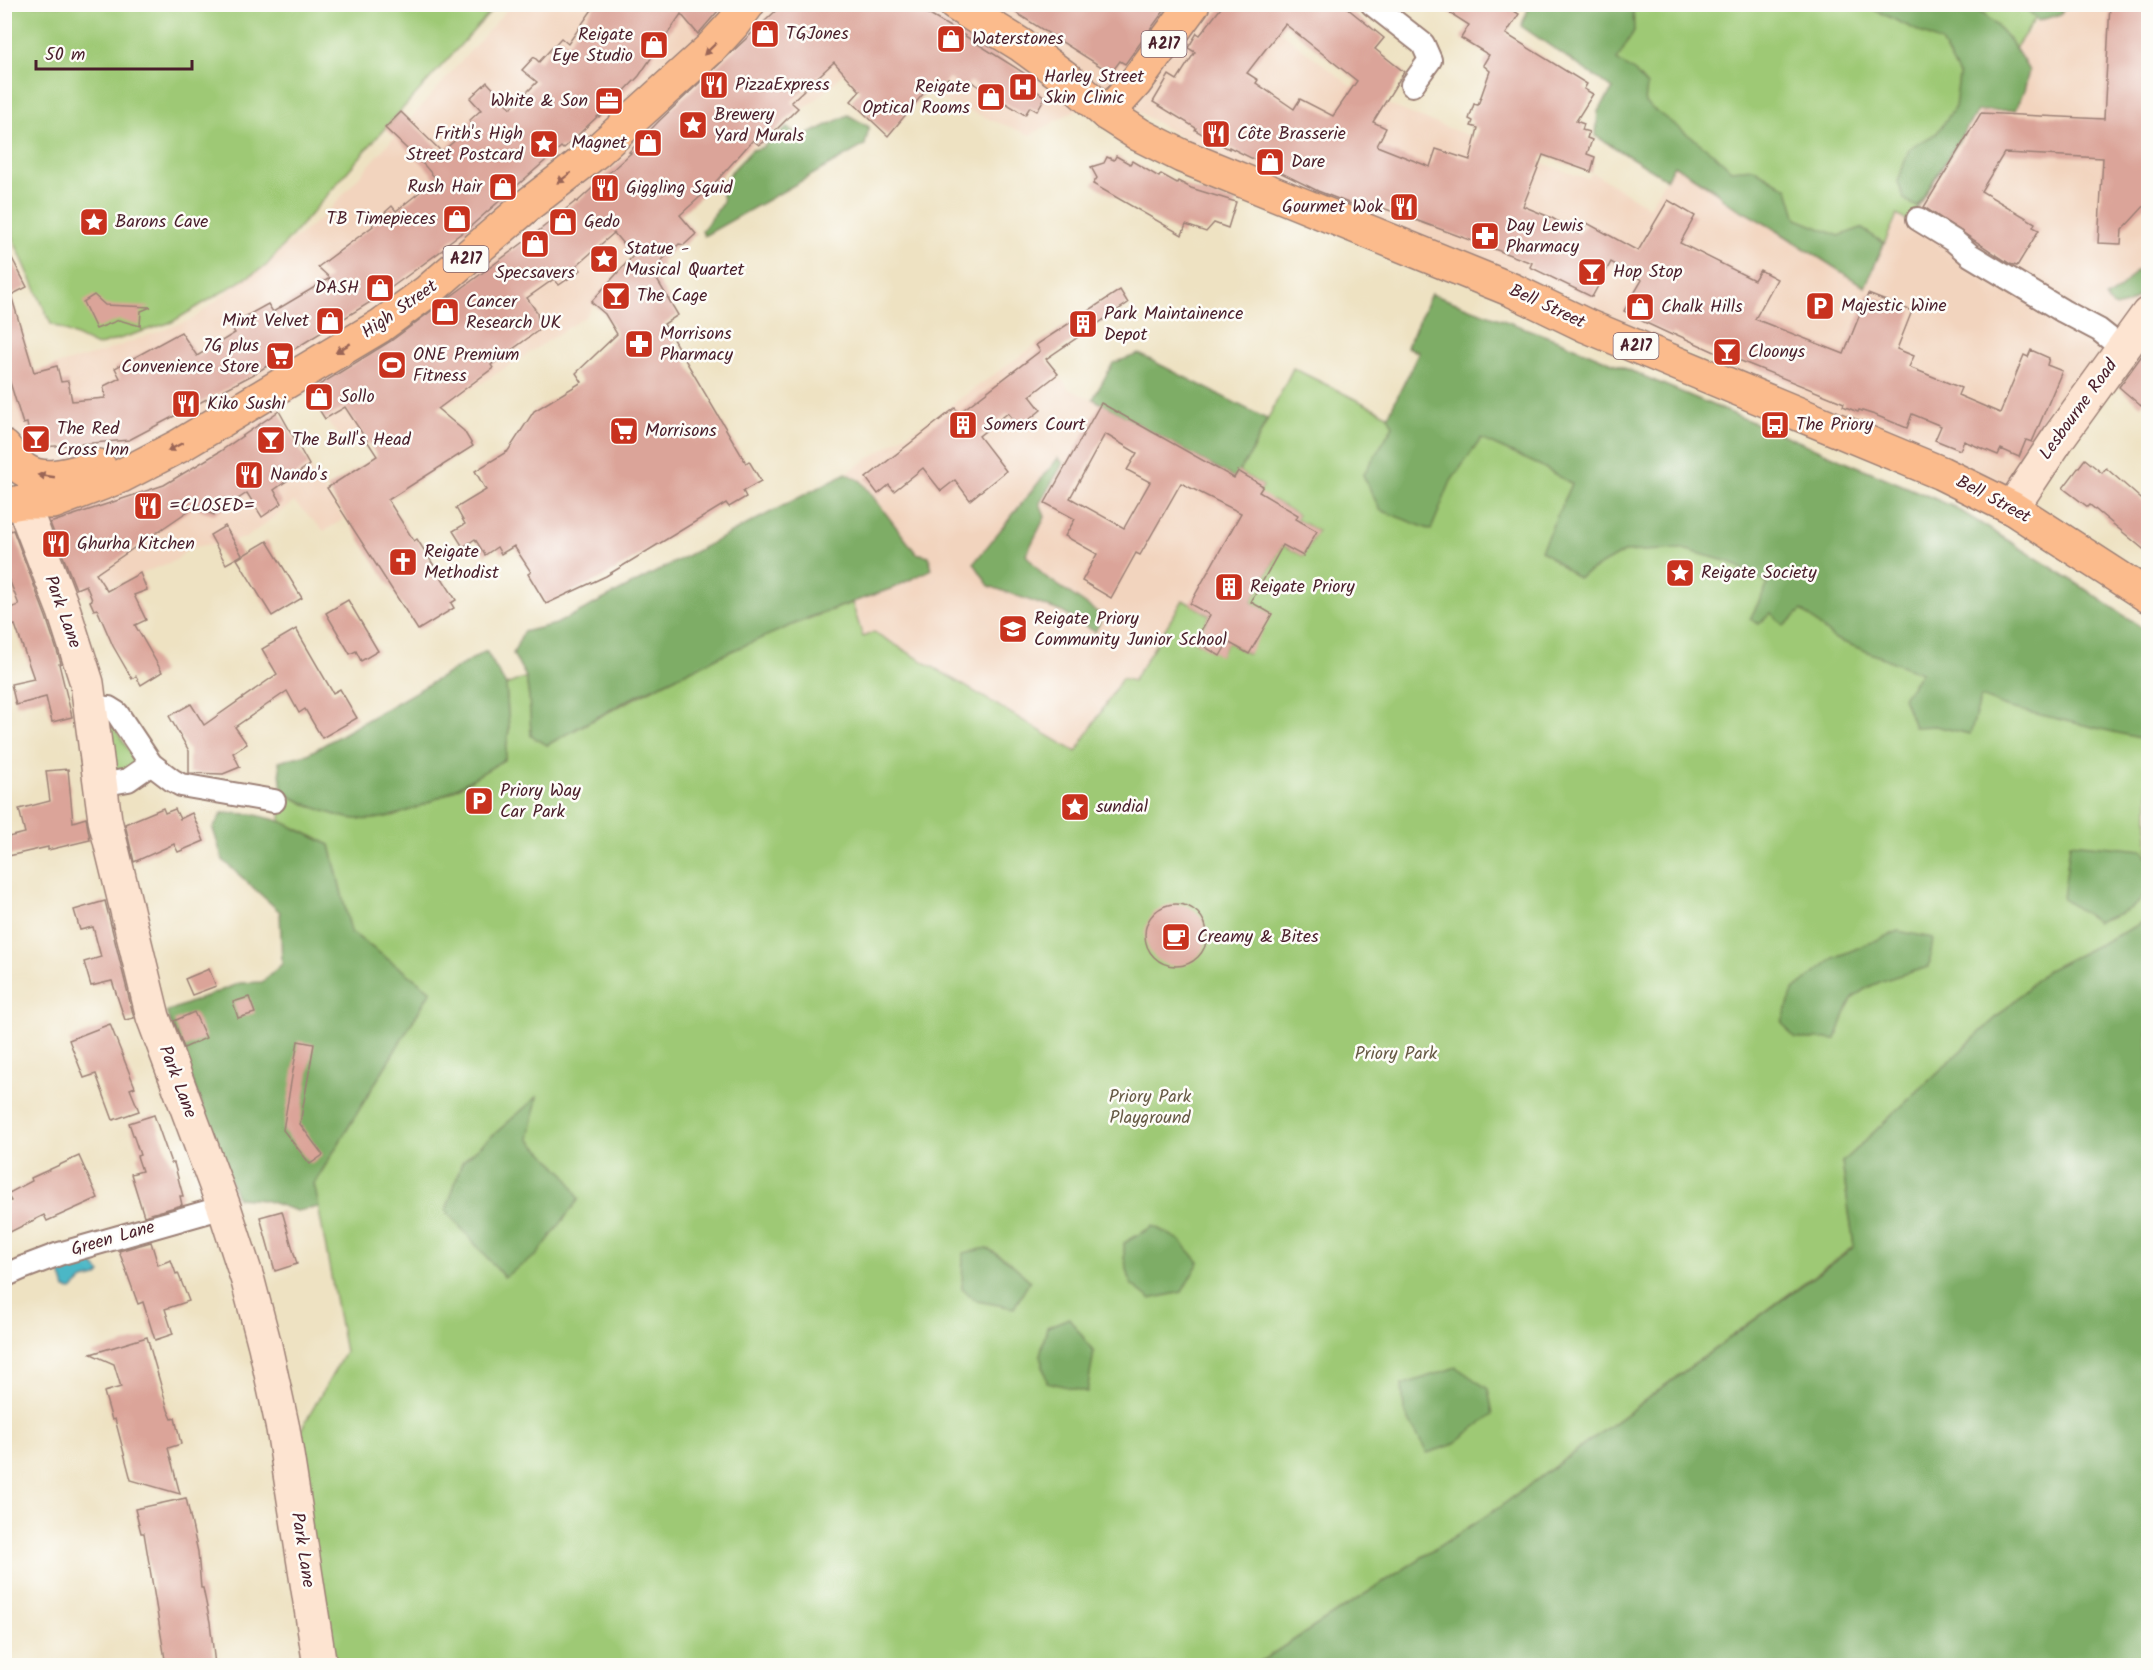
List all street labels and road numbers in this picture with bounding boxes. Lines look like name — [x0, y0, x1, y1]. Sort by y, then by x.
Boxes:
road number: A217 — [1142, 31, 1186, 57]
road number: A217 — [444, 246, 488, 272]
street label: High Street — [356, 272, 445, 347]
street label: Bell Street — [1504, 277, 1591, 338]
road number: A217 — [1614, 333, 1658, 359]
street label: Lesbourne Road — [2032, 353, 2126, 467]
street label: Bell Street — [1950, 468, 2037, 532]
street label: Park Lane — [35, 571, 89, 653]
street label: Park Lane — [150, 1041, 204, 1123]
street label: Green Lane — [68, 1213, 158, 1265]
street label: Park Lane — [282, 1510, 322, 1590]

